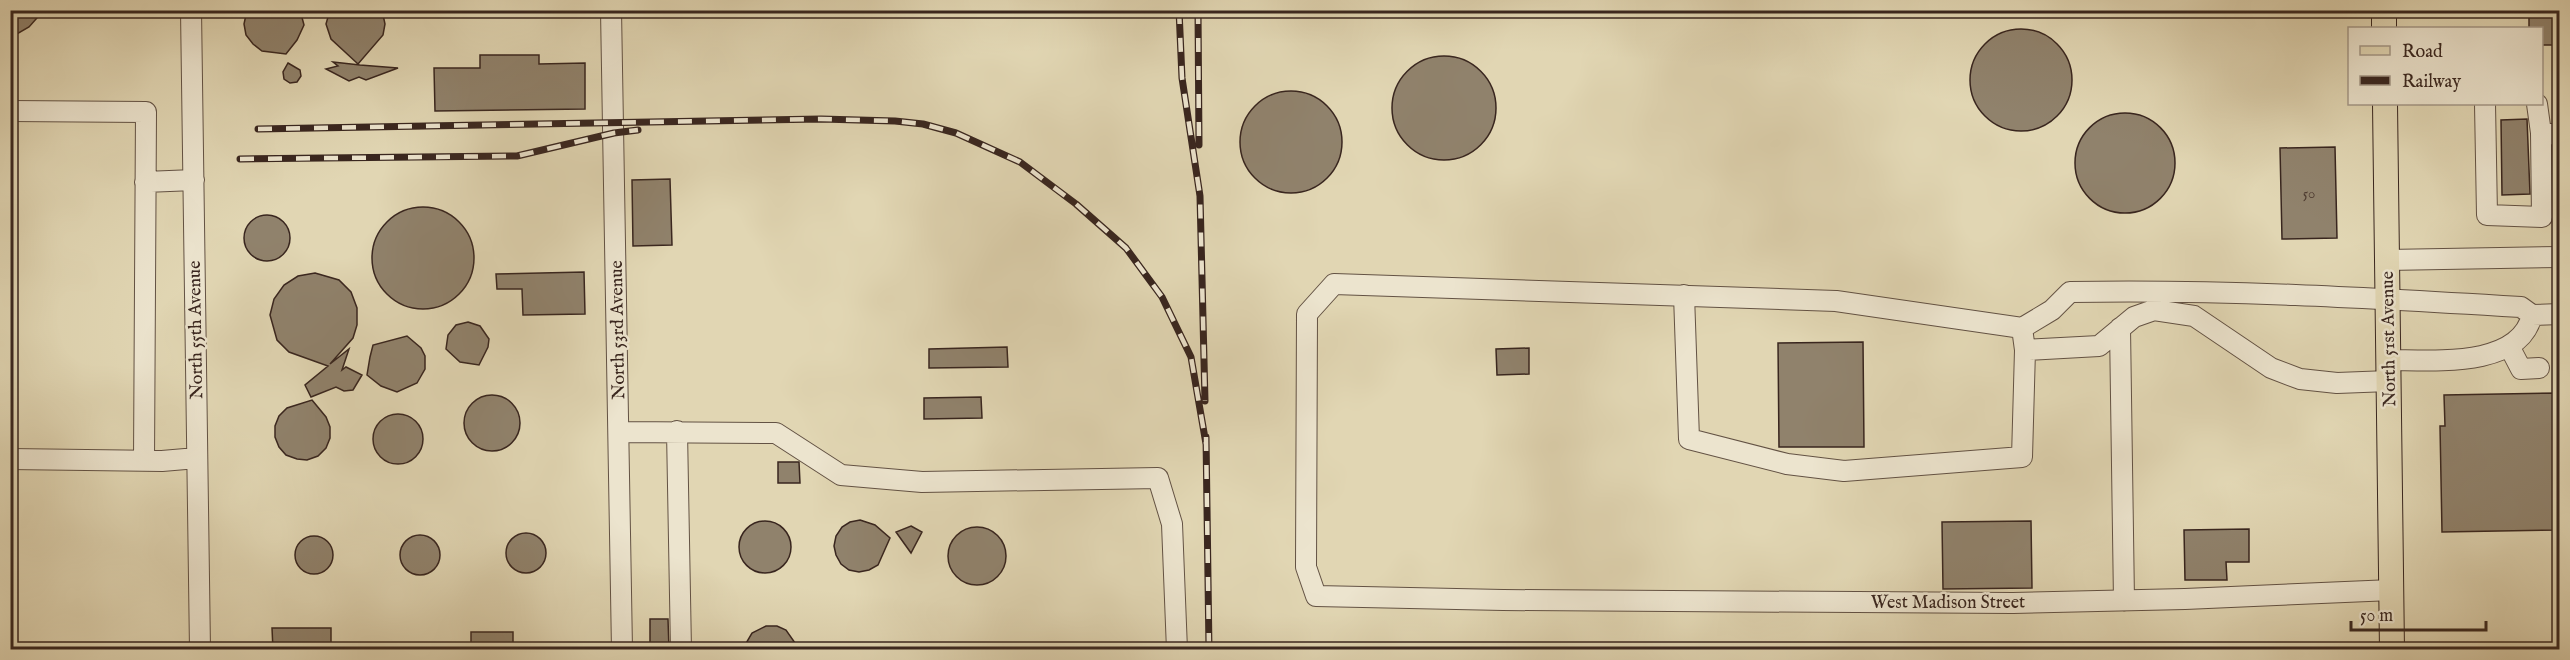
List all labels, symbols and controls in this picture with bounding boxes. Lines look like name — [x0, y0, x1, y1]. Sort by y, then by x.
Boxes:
legend — [2348, 27, 2543, 105]
text: Road — [2402, 41, 2443, 64]
text: Railway — [2402, 71, 2461, 94]
house number: 50 — [2303, 184, 2315, 203]
street label: North 55th Avenue — [184, 260, 209, 400]
street label: North 53rd Avenue — [606, 260, 631, 400]
street label: North 51st Avenue — [2377, 271, 2402, 407]
street label: West Madison Street — [1871, 592, 2025, 615]
scale bar — [2351, 594, 2486, 632]
text: 50 m — [2360, 605, 2393, 628]

